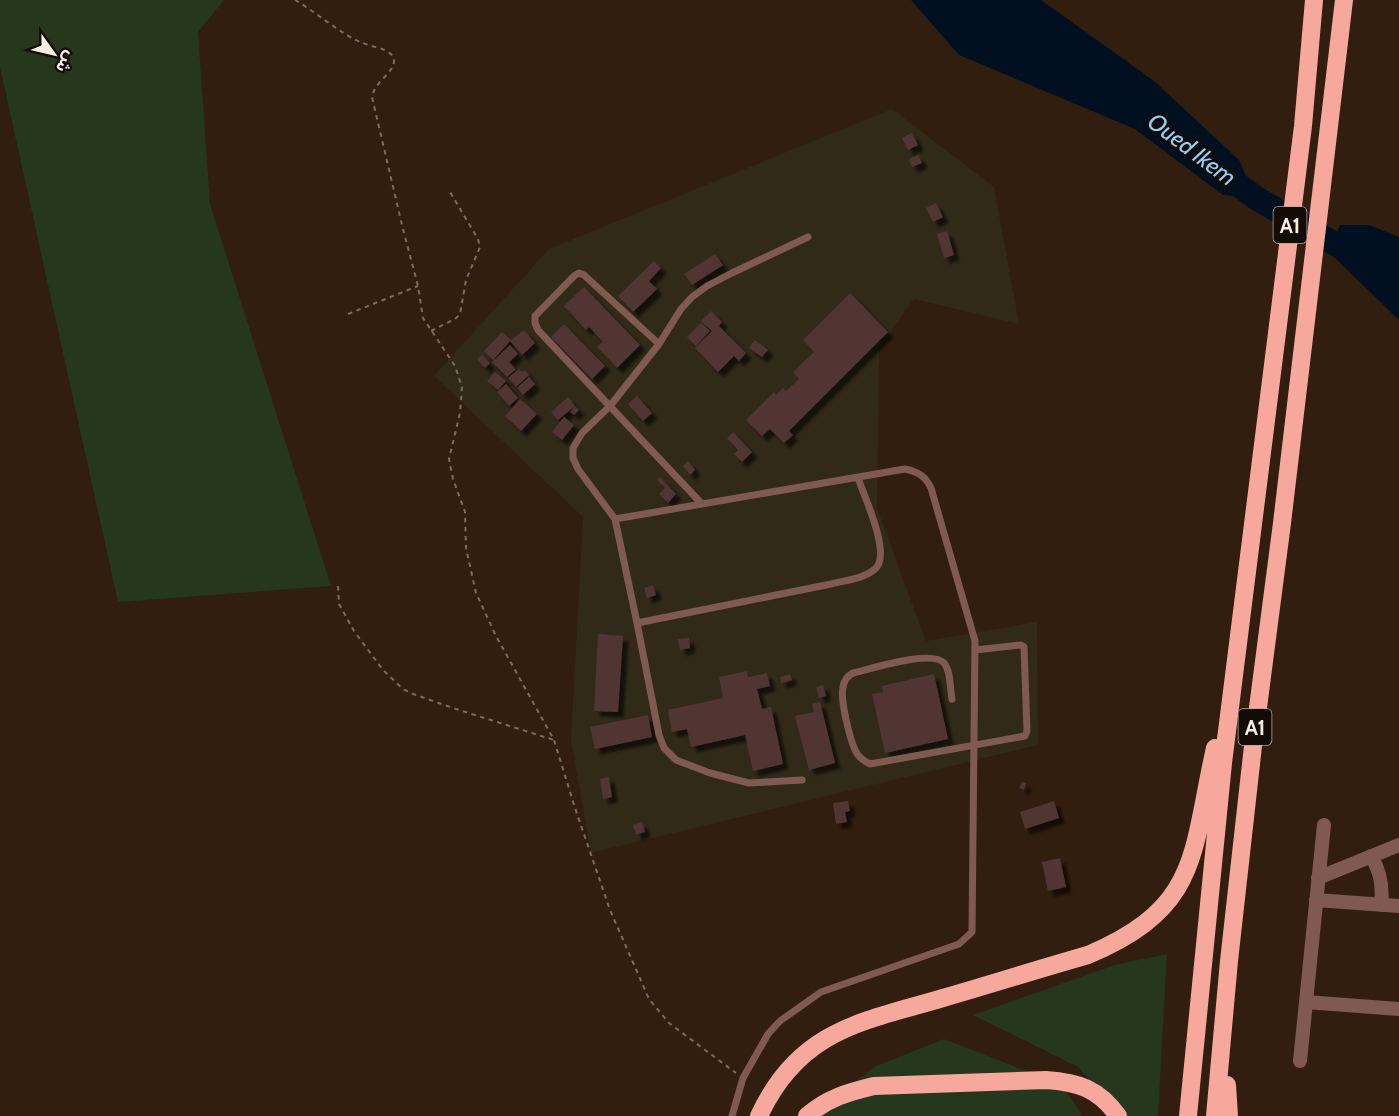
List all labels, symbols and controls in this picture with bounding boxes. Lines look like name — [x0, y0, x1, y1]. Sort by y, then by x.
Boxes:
north arrow — [24, 24, 84, 84]
text: ش — [52, 48, 80, 77]
water label: Oued Ikem — [1142, 106, 1242, 192]
road number: A1 — [1274, 207, 1306, 243]
road number: A1 — [1238, 709, 1272, 745]

